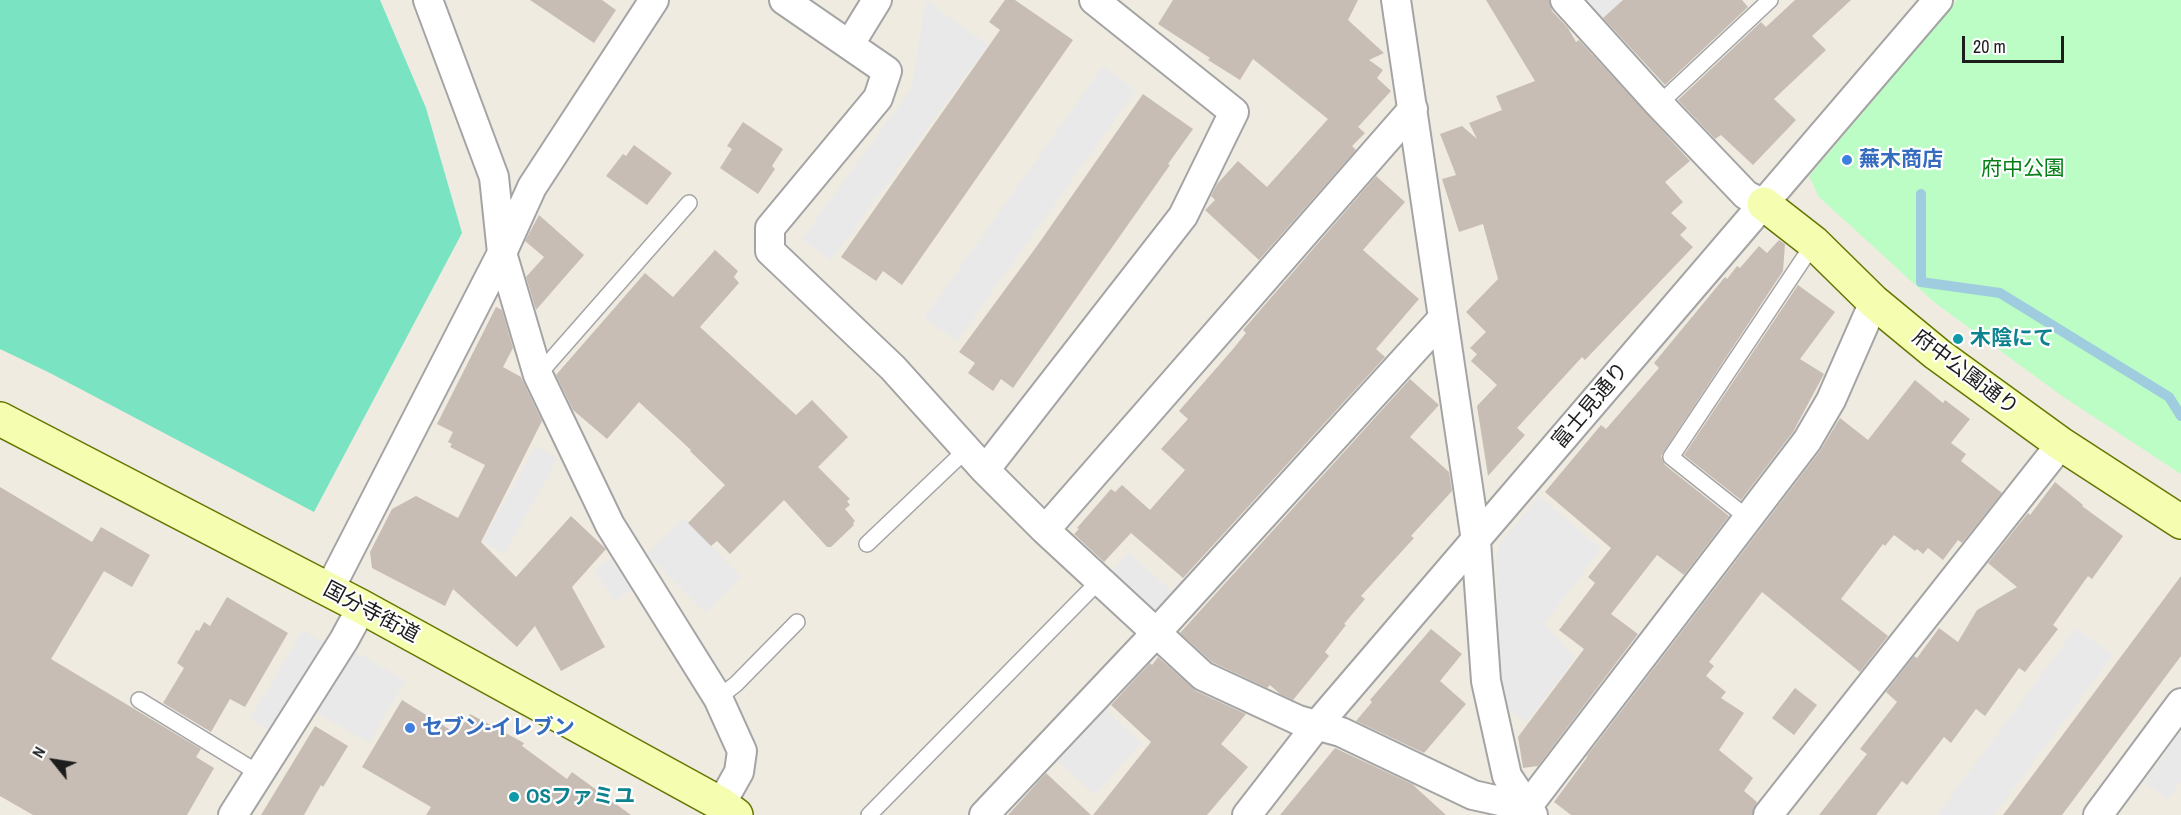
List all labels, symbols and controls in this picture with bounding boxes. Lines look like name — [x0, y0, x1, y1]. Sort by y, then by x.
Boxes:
scale bar — [1965, 24, 2067, 62]
text: 20 m — [1973, 34, 2006, 59]
place label: 蕪木商店 — [1859, 147, 1943, 173]
marker: 蕪木商店 — [1840, 153, 1854, 167]
park label: 府中公園 — [1981, 156, 2065, 182]
street label: 府中公園通り — [1907, 325, 2023, 421]
place label: 木陰にて — [1970, 326, 2054, 352]
marker: 木陰にて — [1951, 332, 1965, 346]
street label: 富士見通り — [1548, 358, 1634, 454]
street label: 国分寺街道 — [319, 577, 423, 649]
place label: セブン-イレブン — [422, 715, 575, 741]
marker: セブン-イレブン — [403, 721, 417, 735]
north arrow — [24, 731, 84, 791]
text: N — [27, 742, 50, 762]
place label: OSファミユ — [526, 784, 635, 810]
marker: OSファミユ — [507, 790, 521, 804]

